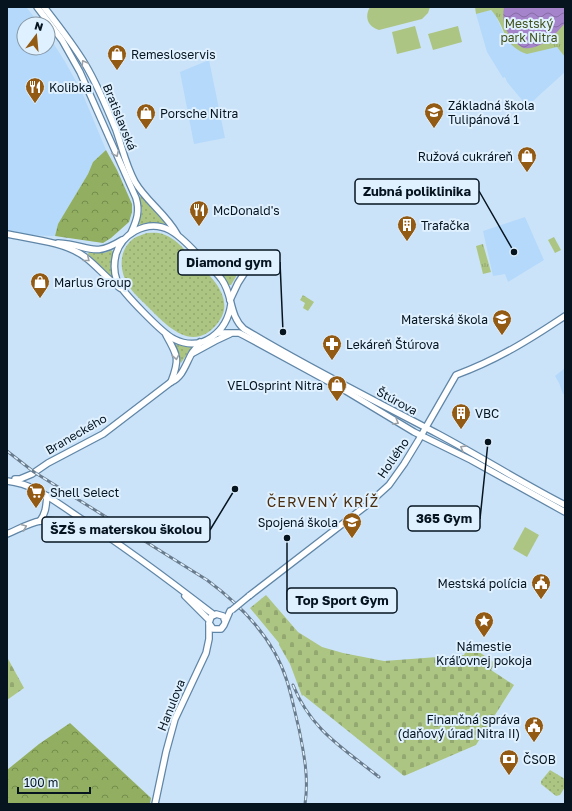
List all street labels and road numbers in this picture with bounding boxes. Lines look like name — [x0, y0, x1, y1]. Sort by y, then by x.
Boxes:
street label: Bratislavská — [100, 81, 140, 153]
street label: Štúrova — [374, 384, 420, 418]
street label: Braneckého — [43, 410, 109, 458]
street label: Hollého — [374, 435, 412, 481]
street label: Hanulova — [154, 677, 188, 733]

